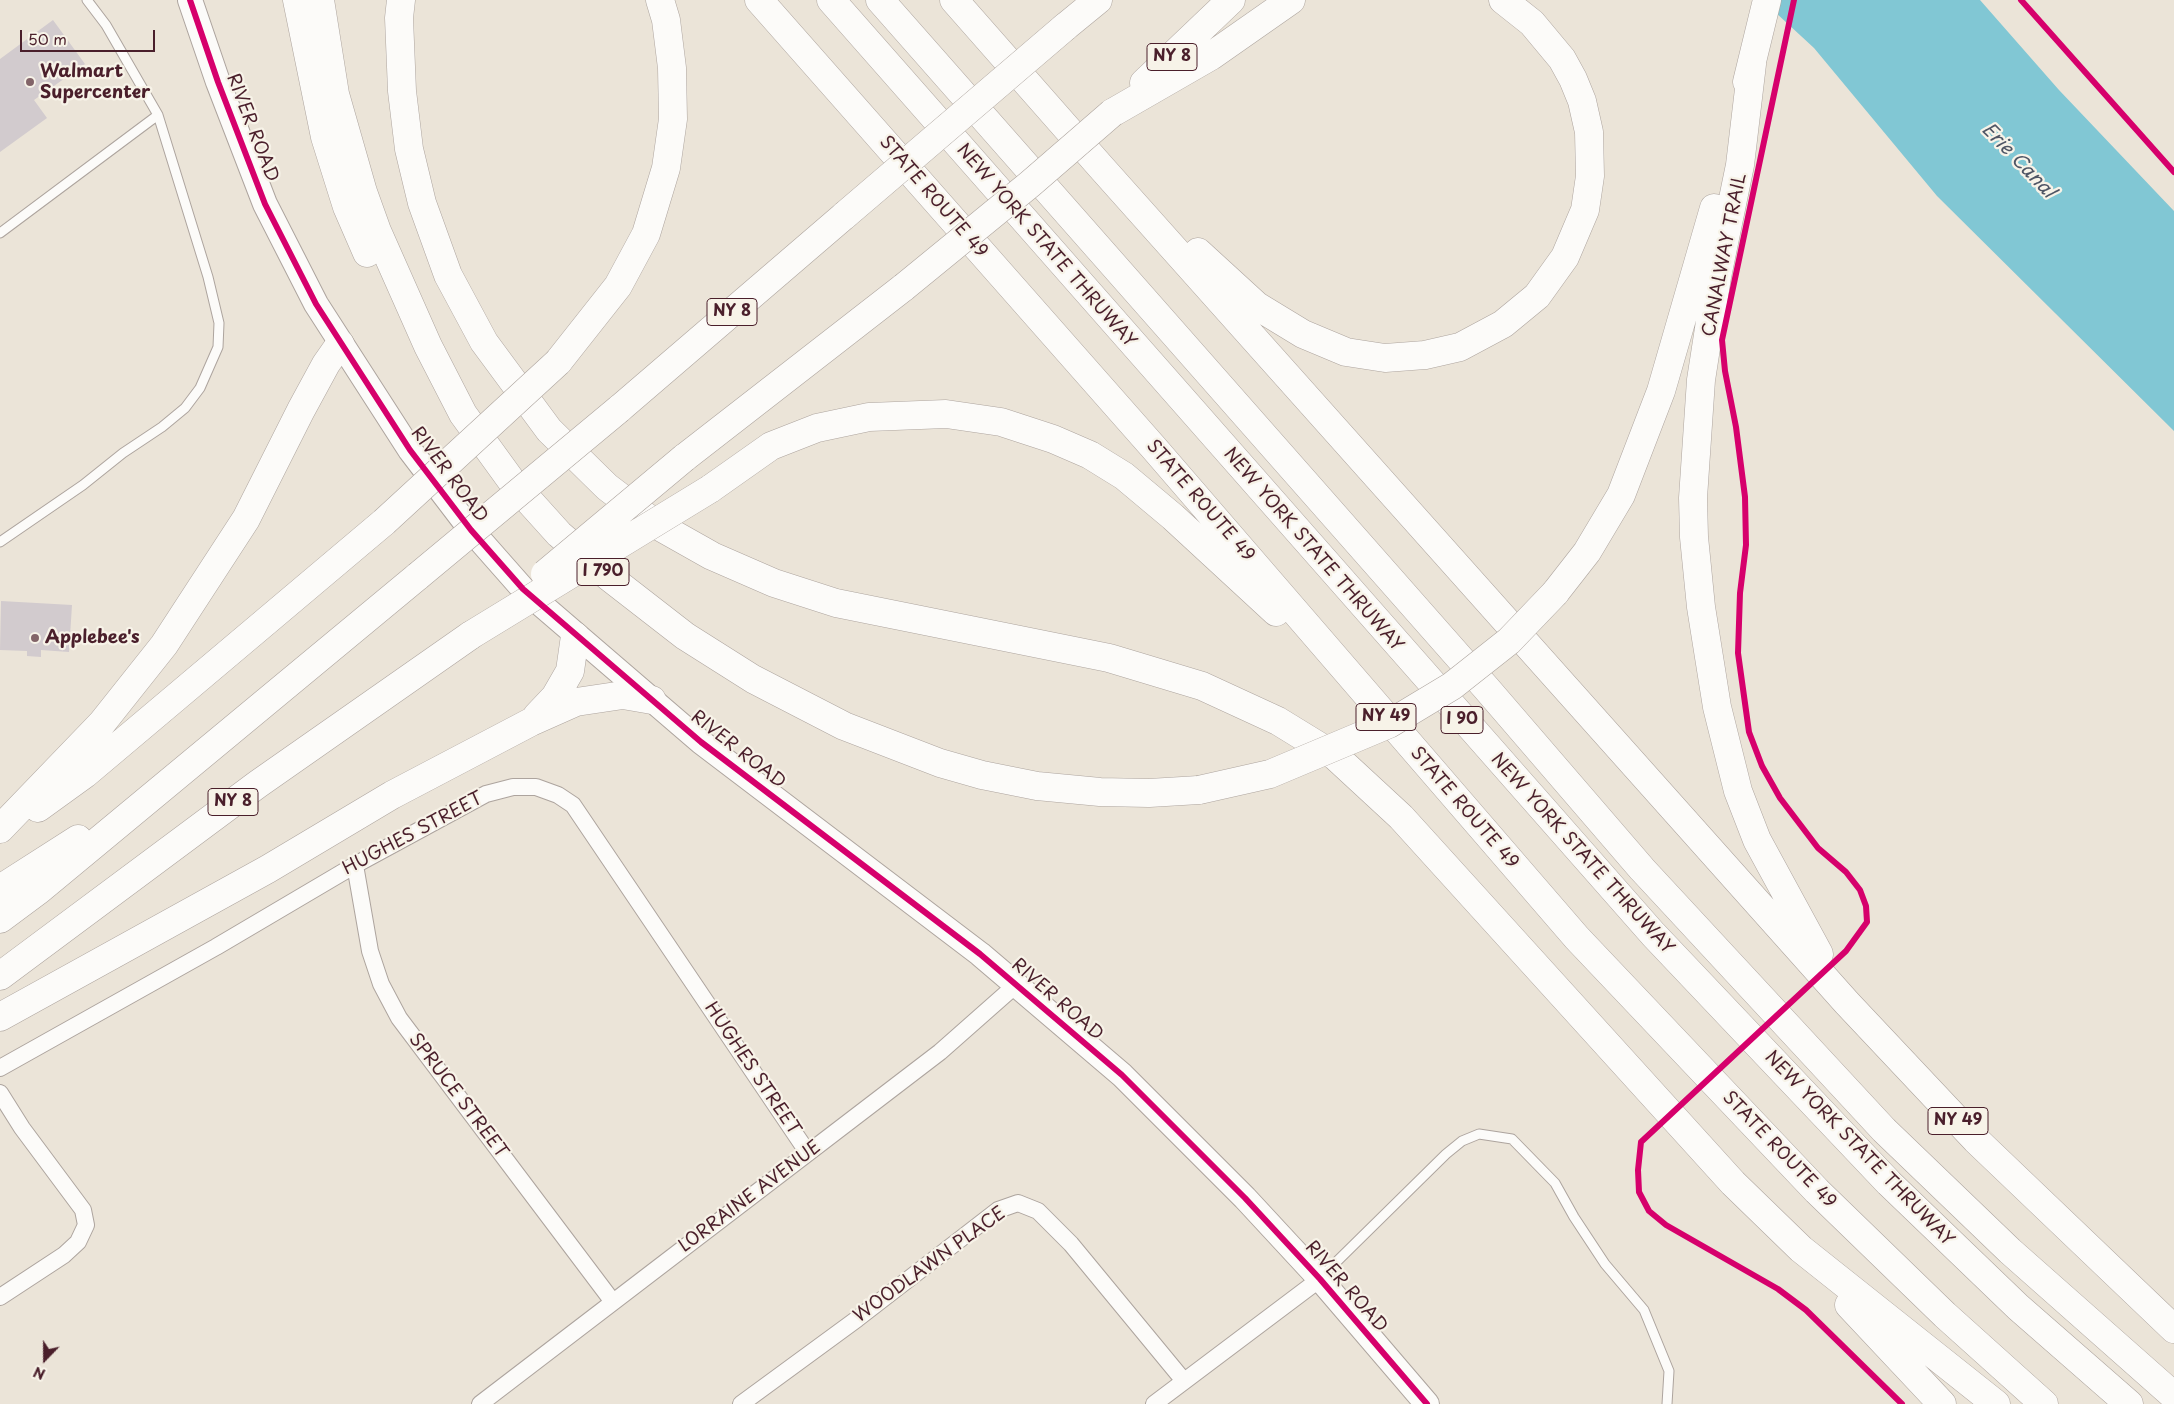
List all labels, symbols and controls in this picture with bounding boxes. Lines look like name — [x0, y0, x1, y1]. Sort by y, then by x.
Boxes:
scale bar — [22, 20, 158, 52]
text: 50 m — [28, 27, 67, 50]
road number: NY 8 — [1147, 44, 1197, 70]
place label: Walmart Supercenter — [40, 61, 150, 104]
street label: RIVER ROAD — [221, 71, 283, 185]
marker: Walmart Supercenter — [24, 76, 36, 88]
water label: Erie Canal — [1977, 119, 2059, 203]
street label: STATE ROUTE 49 — [874, 132, 992, 262]
street label: NEW YORK STATE THRUWAY — [952, 140, 1140, 352]
street label: CANALWAY TRAIL — [1699, 171, 1751, 339]
road number: NY 8 — [707, 298, 757, 326]
street label: RIVER ROAD — [406, 423, 492, 527]
street label: STATE ROUTE 49 — [1141, 436, 1259, 566]
street label: NEW YORK STATE THRUWAY — [1219, 444, 1407, 656]
road number: I 790 — [577, 558, 629, 586]
place label: Applebee's — [45, 627, 140, 649]
marker: Applebee's — [29, 632, 41, 644]
road number: NY 49 — [1356, 704, 1416, 730]
street label: RIVER ROAD — [686, 706, 790, 794]
road number: I 90 — [1441, 706, 1483, 734]
street label: STATE ROUTE 49 — [1405, 743, 1523, 873]
street label: NEW YORK STATE THRUWAY — [1486, 749, 1678, 959]
street label: HUGHES STREET — [339, 788, 487, 880]
road number: NY 8 — [208, 789, 258, 816]
street label: RIVER ROAD — [1007, 954, 1107, 1046]
street label: HUGHES STREET — [699, 998, 805, 1140]
street label: SPRUCE STREET — [404, 1029, 512, 1163]
street label: NEW YORK STATE THRUWAY — [1760, 1047, 1958, 1251]
street label: STATE ROUTE 49 — [1718, 1087, 1840, 1213]
road number: NY 49 — [1928, 1108, 1988, 1134]
street label: LORRAINE AVENUE — [675, 1136, 825, 1258]
street label: WOODLAWN PLACE — [850, 1203, 1010, 1327]
street label: RIVER ROAD — [1300, 1237, 1392, 1337]
north arrow — [20, 1334, 70, 1384]
text: N — [30, 1362, 48, 1385]

